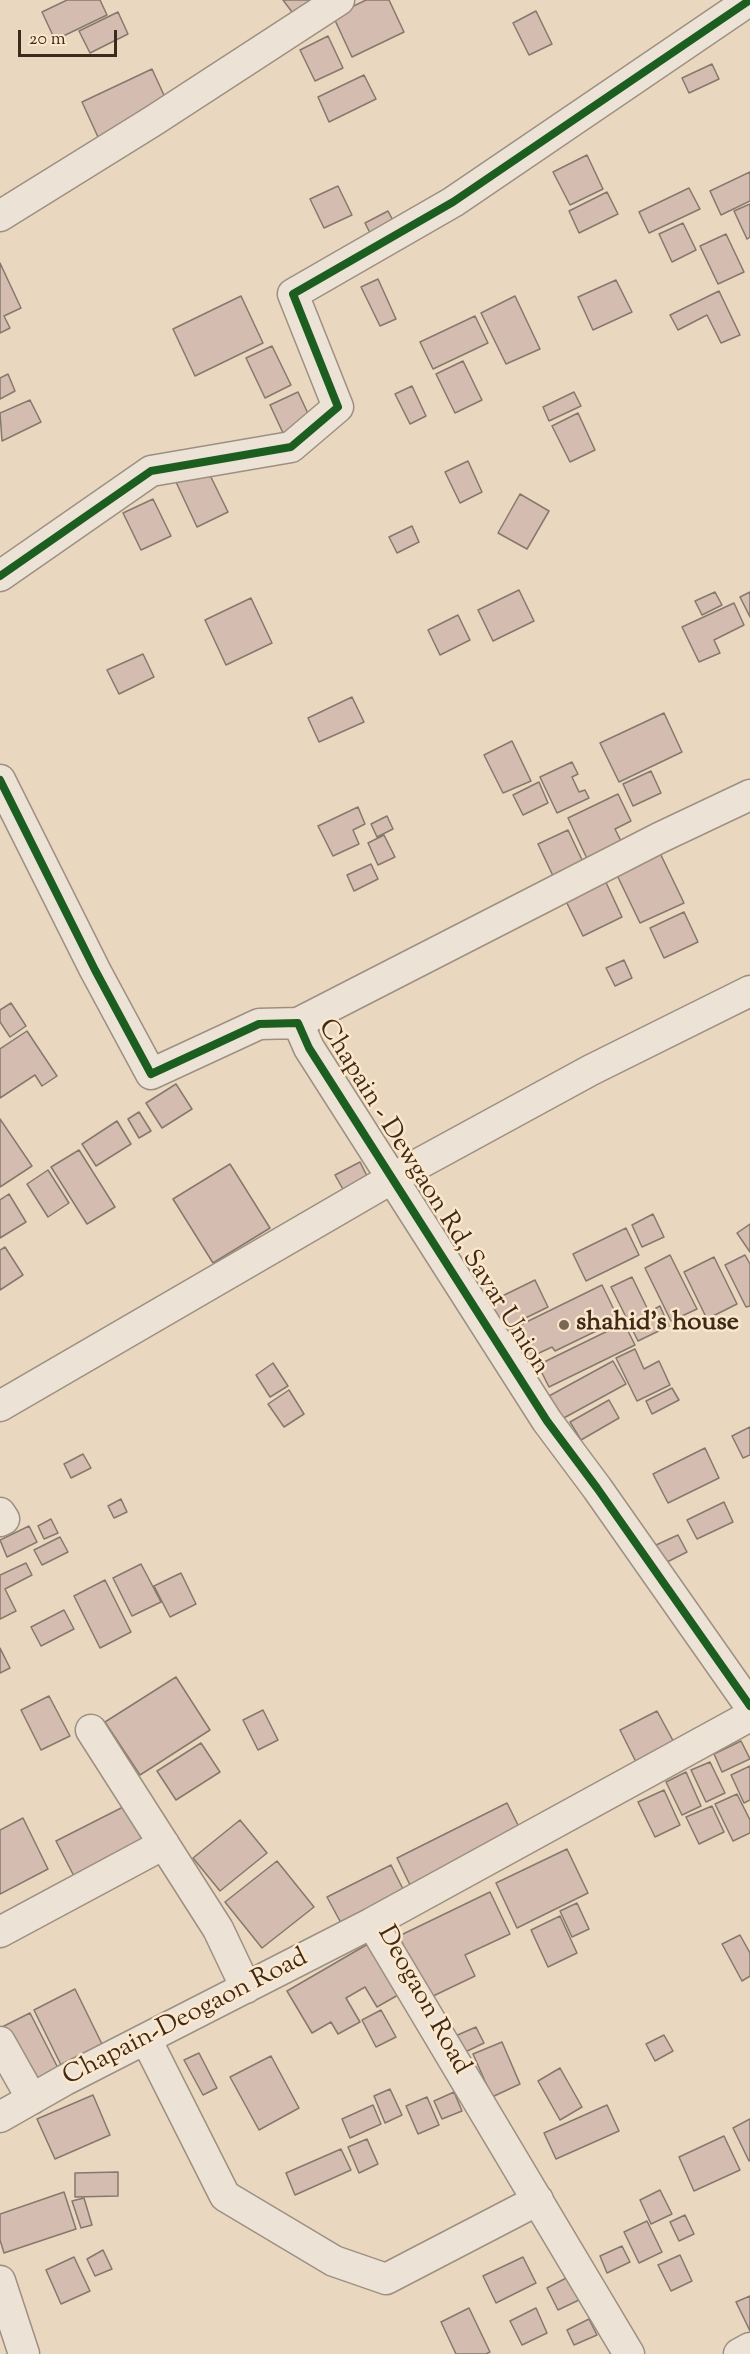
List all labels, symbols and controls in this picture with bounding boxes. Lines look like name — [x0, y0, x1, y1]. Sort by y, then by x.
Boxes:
scale bar — [21, 18, 120, 56]
text: 20 m — [29, 27, 66, 53]
street label: Chapain - Dewgaon Rd, Savar Union — [309, 1015, 555, 1381]
place label: shahid's house — [576, 1309, 739, 1341]
marker: shahid's house — [557, 1318, 571, 1332]
street label: Deogaon Road — [368, 1921, 476, 2081]
street label: Chapain-Deogaon Road — [58, 1944, 314, 2094]

